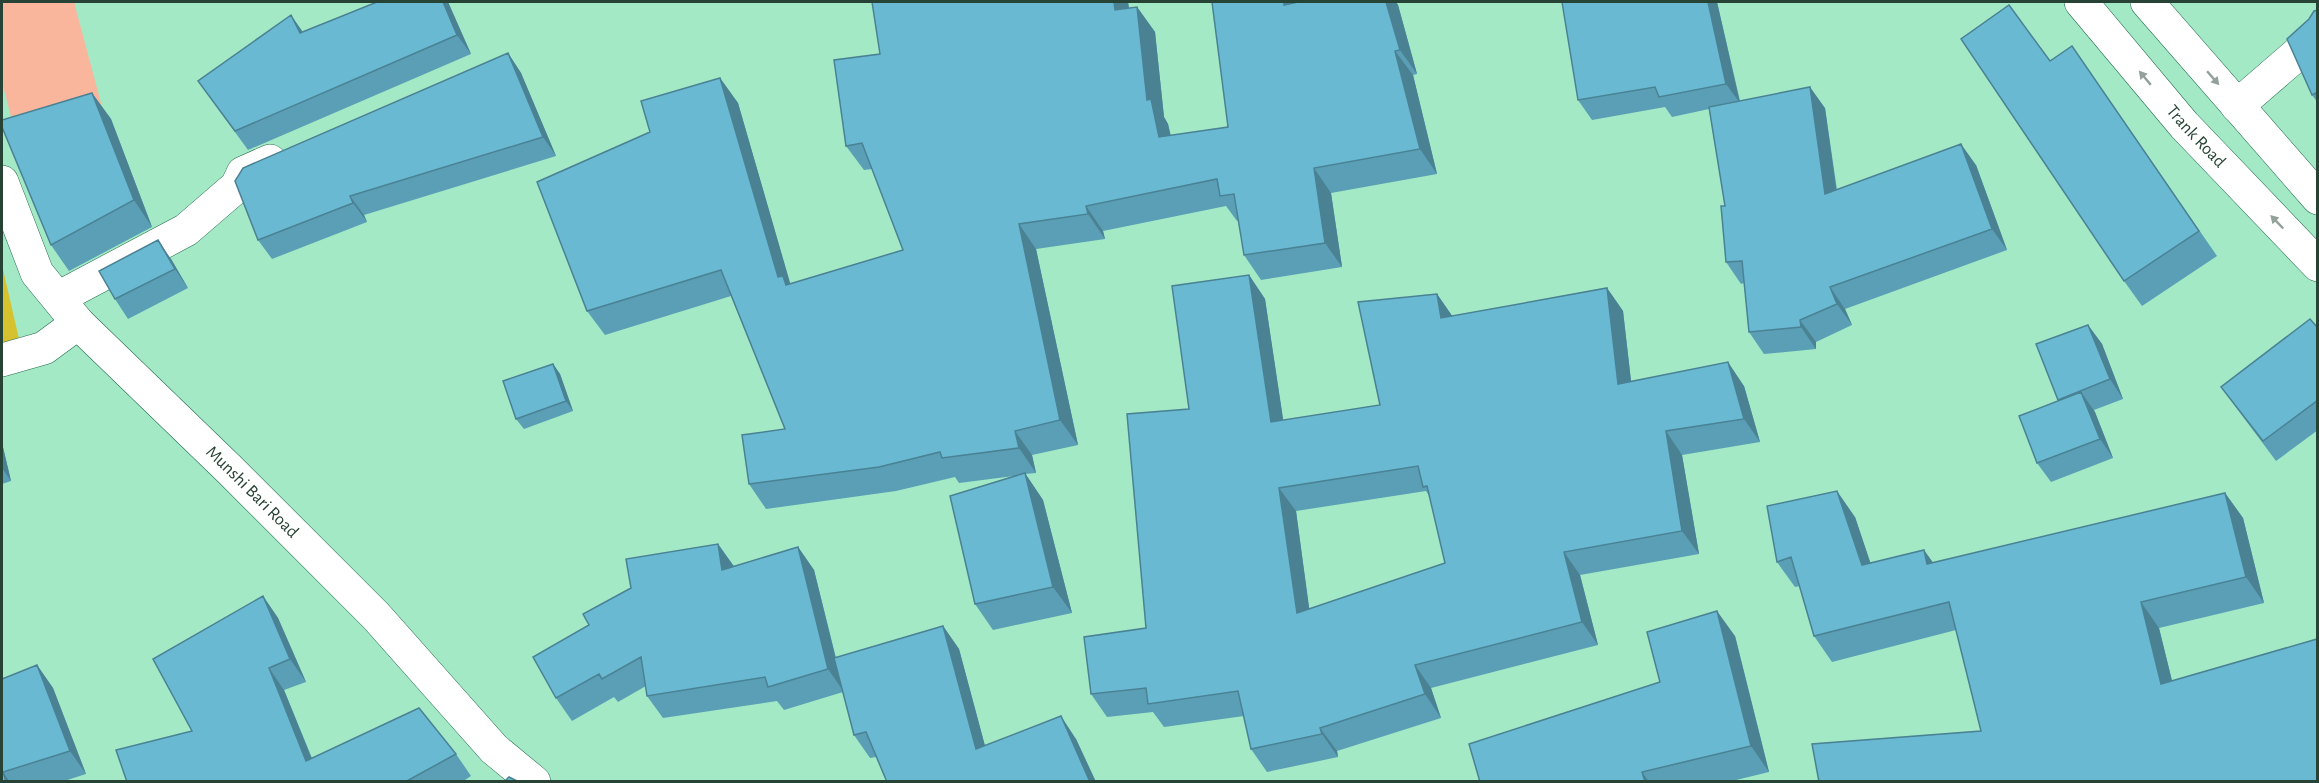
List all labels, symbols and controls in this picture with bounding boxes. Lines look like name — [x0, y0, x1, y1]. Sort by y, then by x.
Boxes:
one-way arrow — [2206, 70, 2219, 85]
one-way arrow — [2140, 71, 2152, 86]
street label: Trank Road — [2163, 102, 2229, 171]
one-way arrow — [2270, 215, 2284, 230]
street label: Munshi Bari Road — [202, 443, 302, 542]

